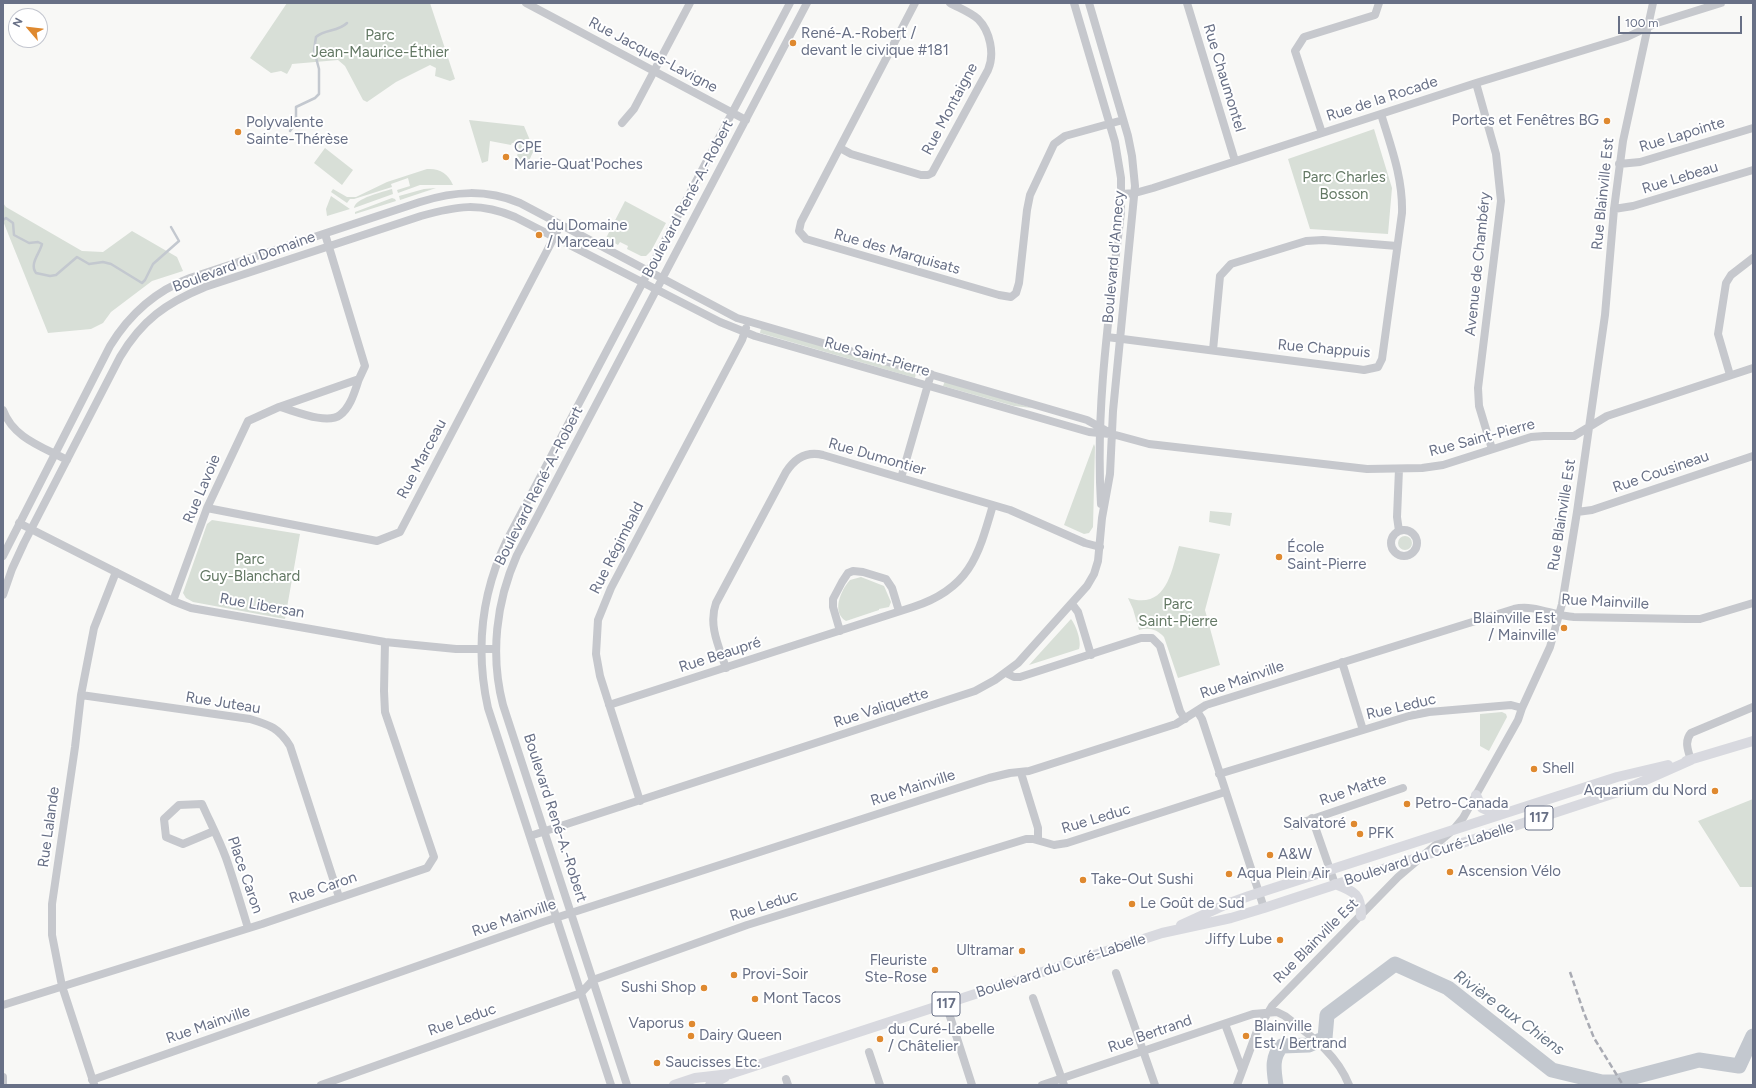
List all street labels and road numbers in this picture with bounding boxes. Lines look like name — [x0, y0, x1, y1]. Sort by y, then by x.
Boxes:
street label: Rue Jacques-Lavigne — [585, 13, 721, 97]
street label: Rue Chaumontel — [1199, 22, 1249, 134]
street label: Rue Montaigne — [918, 60, 982, 158]
street label: Rue de la Rocade — [1324, 73, 1440, 125]
street label: Rue Lapointe — [1637, 113, 1727, 157]
street label: Boulevard René-A.-Robert — [639, 117, 737, 281]
street label: Rue Blainville Est — [1588, 137, 1618, 251]
street label: Rue Lebeau — [1640, 158, 1720, 198]
street label: Boulevard d'Annecy — [1099, 190, 1129, 324]
street label: Avenue de Chambéry — [1461, 191, 1495, 337]
street label: Rue des Marquisats — [832, 225, 962, 279]
street label: Boulevard du Domaine — [170, 228, 318, 296]
street label: Rue Saint-Pierre — [822, 333, 932, 381]
street label: Rue Chappuis — [1277, 336, 1371, 362]
street label: Boulevard René-A.-Robert — [491, 403, 587, 569]
street label: Rue Saint-Pierre — [1427, 415, 1537, 461]
street label: Rue Marceau — [394, 416, 450, 502]
street label: Rue Dumontier — [826, 434, 928, 480]
street label: Rue Cousineau — [1611, 447, 1711, 497]
street label: Rue Lavoie — [179, 452, 225, 526]
street label: Rue Blainville Est — [1544, 458, 1580, 572]
street label: Rue Régimbald — [586, 499, 648, 597]
street label: Rue Libersan — [218, 590, 306, 622]
street label: Rue Mainville — [1561, 591, 1649, 613]
street label: Rue Beaupré — [677, 633, 763, 677]
street label: Rue Mainville — [1198, 657, 1286, 703]
street label: Rue Valiquette — [831, 684, 931, 732]
street label: Rue Juteau — [184, 688, 262, 718]
street label: Rue Leduc — [1364, 690, 1438, 724]
street label: Boulevard René-A.-Robert — [519, 731, 591, 905]
street label: Rue Mainville — [868, 766, 958, 810]
street label: Rue Matte — [1317, 770, 1389, 810]
street label: Rue Lalande — [34, 785, 64, 869]
street label: Rue Leduc — [1059, 800, 1133, 838]
road number: 117 — [1525, 806, 1553, 830]
street label: Boulevard du Curé-Labelle — [1342, 818, 1516, 890]
street label: Place Caron — [223, 834, 267, 916]
street label: Rue Caron — [287, 868, 359, 908]
street label: Rue Leduc — [727, 886, 801, 926]
street label: Rue Mainville — [470, 895, 558, 941]
street label: Rue Blainville Est — [1270, 895, 1362, 987]
street label: Boulevard du Curé-Labelle — [974, 930, 1148, 1002]
road number: 117 — [932, 992, 960, 1016]
street label: Rue Leduc — [426, 1000, 498, 1040]
street label: Rue Mainville — [164, 1002, 252, 1048]
street label: Rue Bertrand — [1106, 1011, 1194, 1057]

